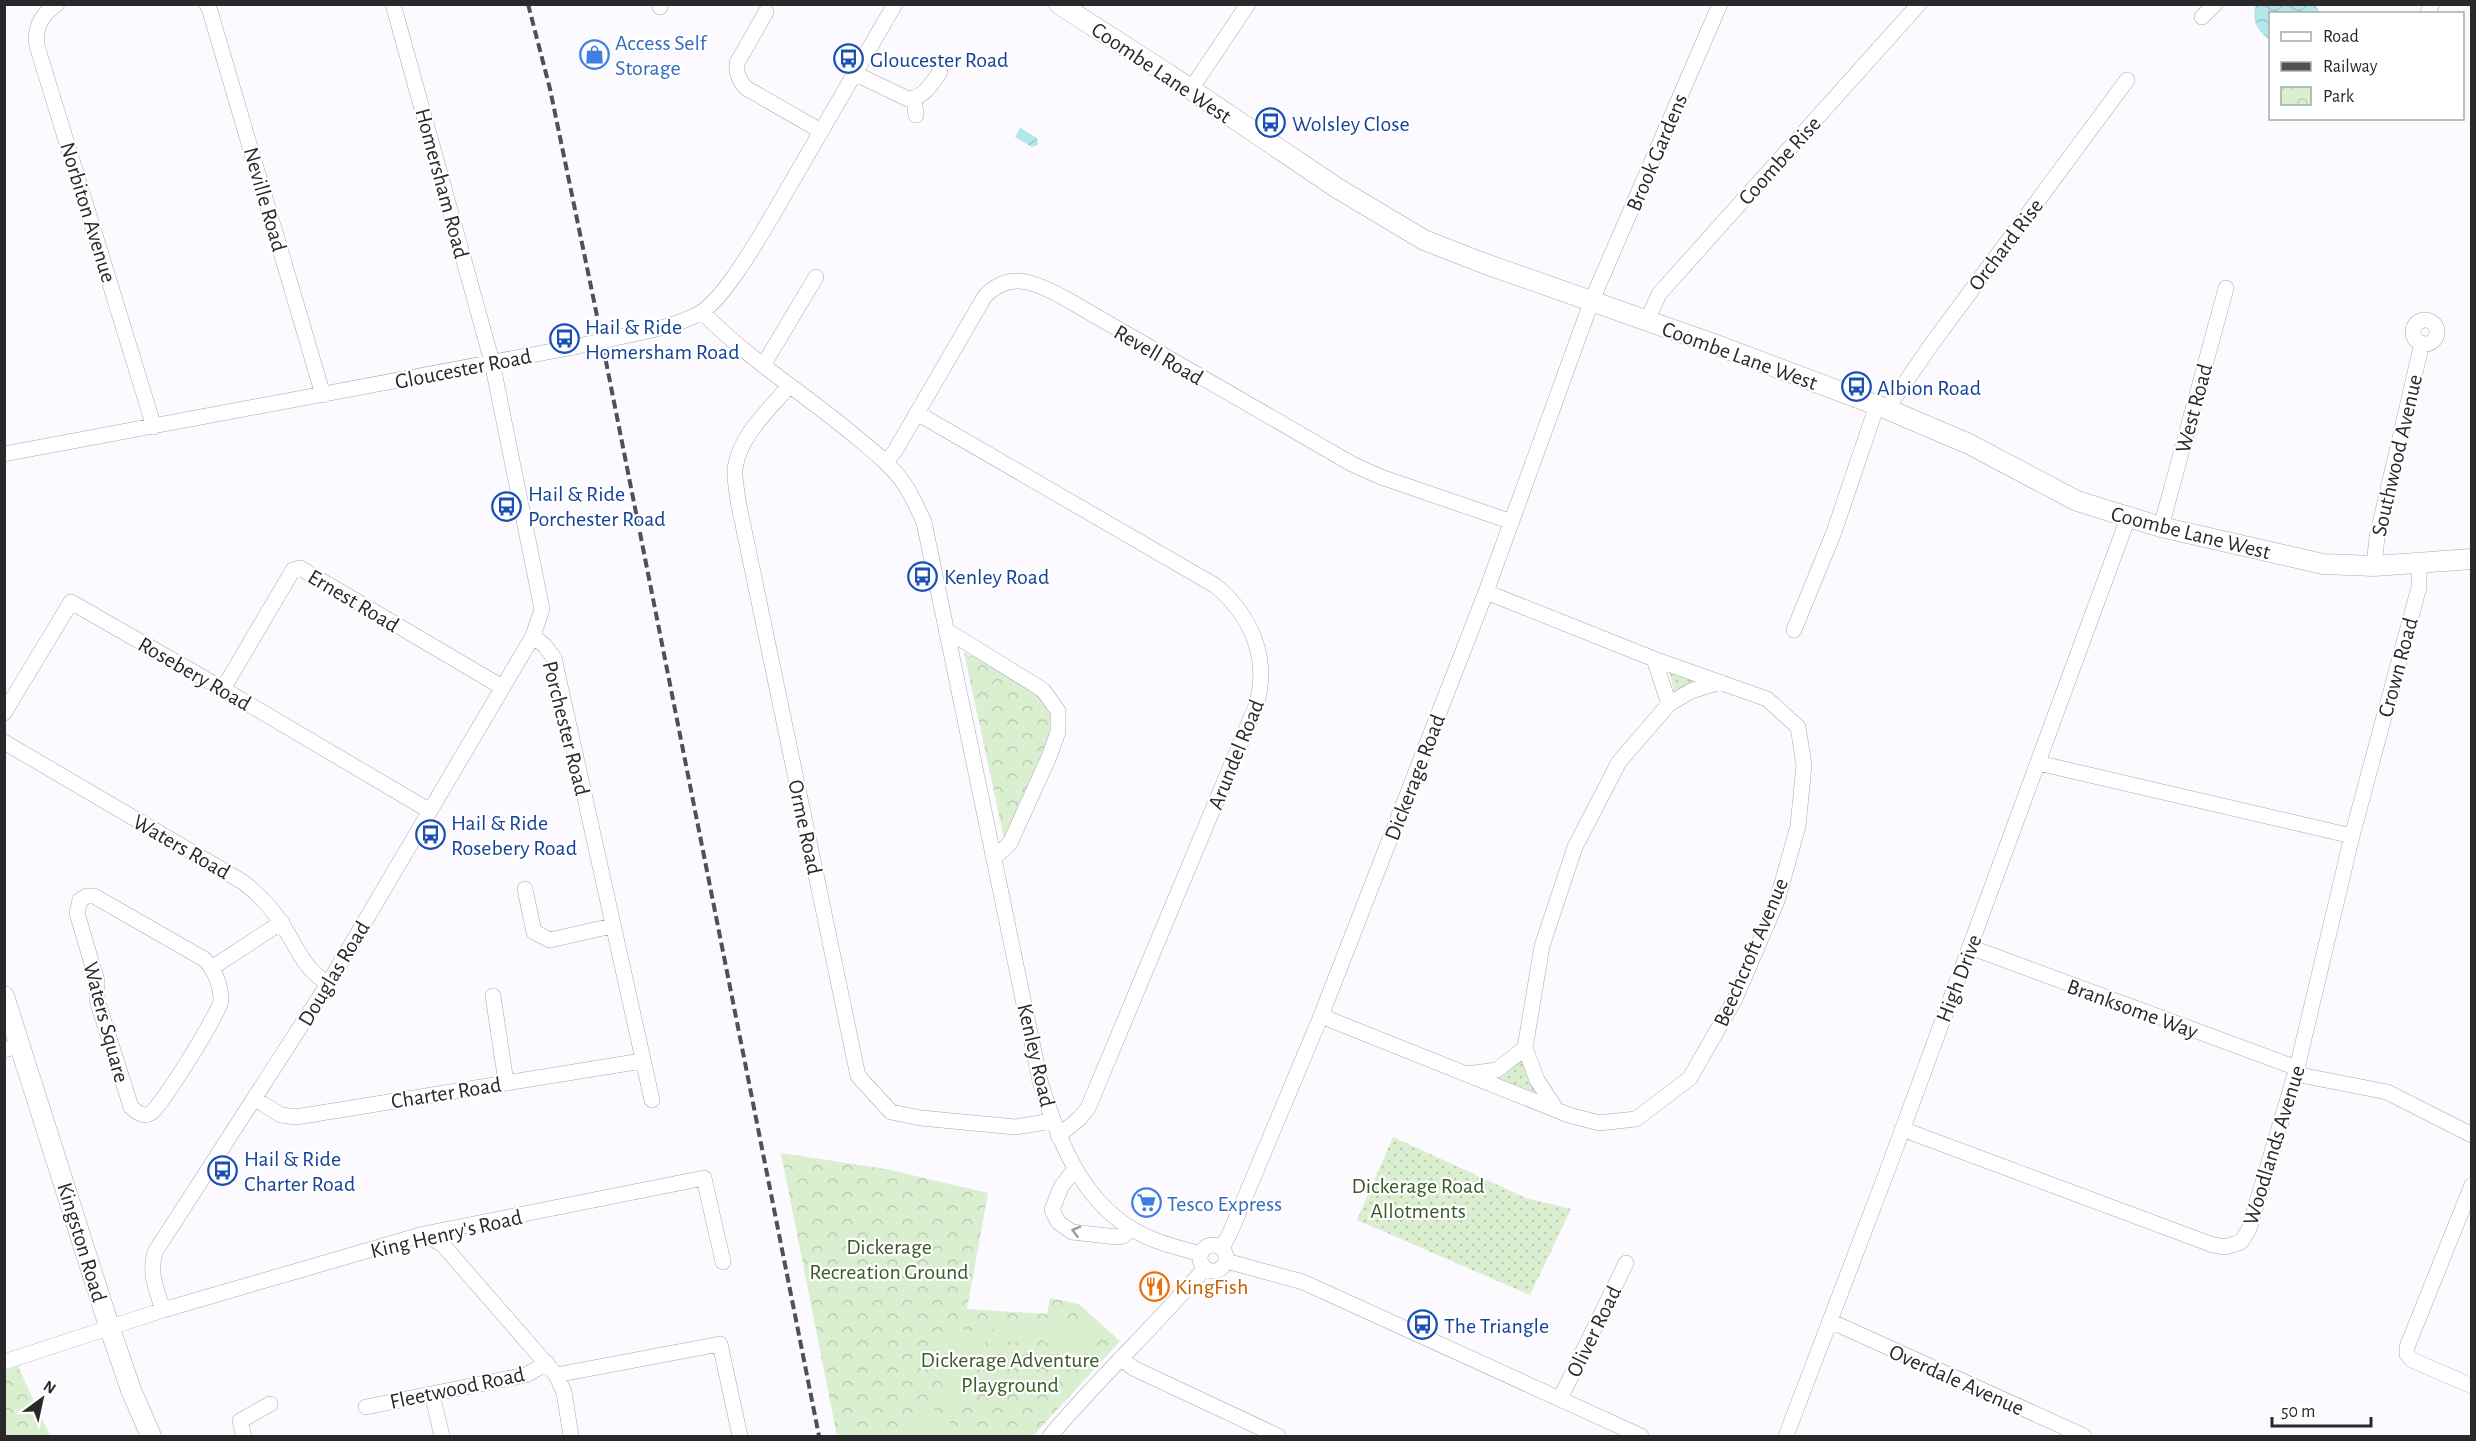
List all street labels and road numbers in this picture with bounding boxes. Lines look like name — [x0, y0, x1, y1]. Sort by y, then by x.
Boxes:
street label: Coombe Lane West — [1088, 18, 1235, 128]
street label: Brook Gardens — [1622, 91, 1691, 214]
street label: Homersham Road — [411, 106, 473, 261]
street label: Coombe Rise — [1734, 112, 1825, 209]
street label: Norbiton Avenue — [56, 140, 120, 285]
street label: Neville Road — [240, 144, 290, 254]
street label: Orchard Rise — [1964, 195, 2047, 295]
street label: Coombe Lane West — [1659, 318, 1820, 394]
street label: Revell Road — [1110, 321, 1207, 389]
street label: Gloucester Road — [393, 345, 533, 393]
street label: West Road — [2172, 361, 2216, 455]
street label: Southwood Avenue — [2368, 372, 2426, 538]
street label: Coombe Lane West — [2109, 503, 2273, 563]
street label: Ernest Road — [304, 565, 403, 636]
street label: Crown Road — [2374, 615, 2422, 719]
street label: Rosebery Road — [134, 633, 255, 715]
street label: Porchester Road — [539, 659, 593, 798]
street label: Arundel Road — [1204, 696, 1268, 812]
street label: Dickerage Road — [1381, 711, 1449, 843]
street label: Orme Road — [784, 778, 826, 877]
street label: Waters Road — [129, 810, 234, 883]
street label: Beechcroft Avenue — [1710, 875, 1792, 1030]
street label: Douglas Road — [294, 917, 374, 1030]
street label: High Drive — [1932, 932, 1986, 1025]
street label: Waters Square — [79, 960, 133, 1085]
street label: Branksome Way — [2064, 975, 2202, 1043]
street label: Kenley Road — [1013, 1001, 1059, 1109]
street label: Woodlands Avenue — [2239, 1063, 2309, 1228]
street label: Charter Road — [389, 1073, 503, 1113]
street label: Kingston Road — [53, 1180, 111, 1305]
street label: King Henry's Road — [368, 1206, 524, 1262]
street label: Oliver Road — [1562, 1282, 1625, 1380]
street label: Overdale Avenue — [1886, 1340, 2027, 1419]
street label: Fleetwood Road — [388, 1363, 527, 1413]

